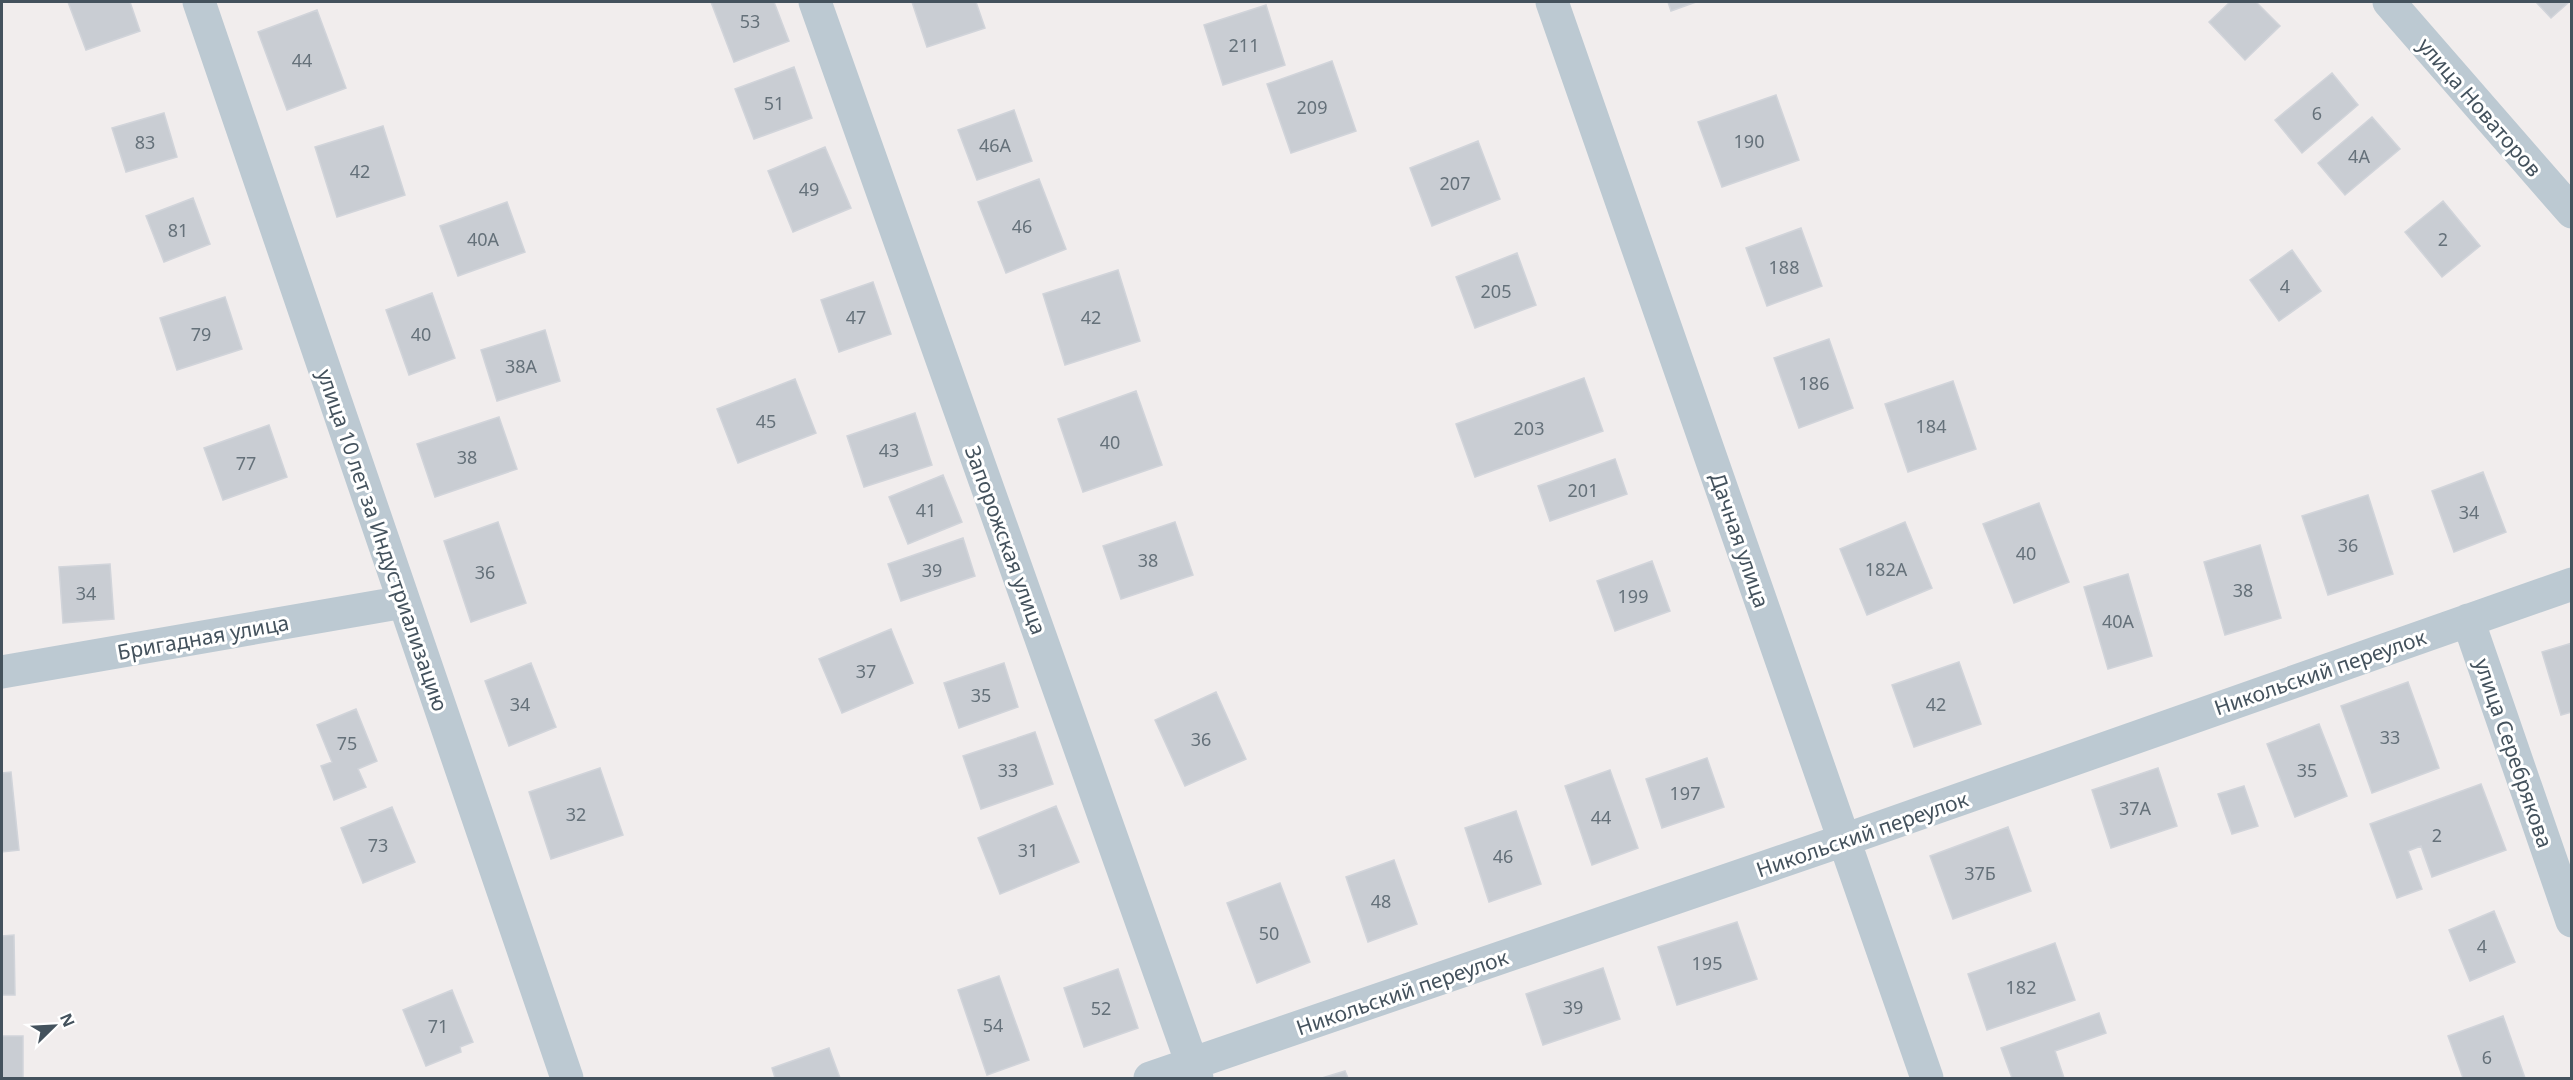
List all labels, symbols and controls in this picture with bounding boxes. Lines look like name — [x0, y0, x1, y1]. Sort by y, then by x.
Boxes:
house number: 53 — [740, 9, 760, 33]
street label: улица Новаторов — [2412, 32, 2548, 182]
house number: 211 — [1229, 33, 1259, 57]
house number: 44 — [292, 48, 312, 72]
house number: 51 — [764, 91, 784, 115]
house number: 209 — [1297, 95, 1327, 119]
house number: 6 — [2312, 101, 2322, 125]
house number: 190 — [1734, 129, 1764, 153]
house number: 83 — [135, 130, 155, 154]
house number: 46А — [979, 133, 1012, 157]
house number: 4А — [2348, 144, 2370, 168]
house number: 42 — [350, 159, 370, 183]
house number: 207 — [1440, 171, 1470, 195]
house number: 49 — [799, 177, 819, 201]
house number: 46 — [1012, 214, 1032, 238]
house number: 81 — [168, 218, 188, 242]
house number: 40А — [467, 227, 500, 251]
house number: 2 — [2438, 227, 2448, 251]
house number: 188 — [1769, 255, 1799, 279]
house number: 4 — [2280, 274, 2290, 298]
house number: 205 — [1481, 279, 1511, 303]
house number: 47 — [846, 305, 866, 329]
house number: 42 — [1081, 305, 1101, 329]
house number: 79 — [191, 322, 211, 346]
house number: 40 — [411, 322, 431, 346]
house number: 38А — [505, 354, 538, 378]
street label: улица 10 лет за Индустриализацию — [311, 365, 455, 715]
house number: 186 — [1799, 371, 1829, 395]
house number: 45 — [756, 409, 776, 433]
house number: 184 — [1916, 414, 1946, 438]
house number: 203 — [1514, 416, 1544, 440]
house number: 40 — [1100, 430, 1120, 454]
house number: 43 — [879, 438, 899, 462]
street label: Запорожская улица — [959, 442, 1053, 638]
house number: 38 — [457, 445, 477, 469]
house number: 77 — [236, 451, 256, 475]
street label: Дачная улица — [1704, 469, 1776, 611]
house number: 201 — [1568, 478, 1598, 502]
house number: 41 — [916, 498, 936, 522]
house number: 34 — [2459, 500, 2479, 524]
house number: 36 — [2338, 533, 2358, 557]
house number: 40 — [2016, 541, 2036, 565]
house number: 38 — [1138, 548, 1158, 572]
house number: 182А — [1865, 557, 1908, 581]
house number: 39 — [922, 558, 942, 582]
house number: 36 — [475, 560, 495, 584]
house number: 38 — [2233, 578, 2253, 602]
house number: 34 — [76, 581, 96, 605]
house number: 199 — [1618, 584, 1648, 608]
street label: Бригадная улица — [115, 608, 291, 666]
house number: 40А — [2102, 609, 2135, 633]
street label: Никольский переулок — [2210, 623, 2430, 721]
street label: улица Серебрякова — [2468, 655, 2560, 851]
house number: 37 — [856, 659, 876, 683]
house number: 35 — [971, 683, 991, 707]
house number: 34 — [510, 692, 530, 716]
house number: 42 — [1926, 692, 1946, 716]
house number: 33 — [2380, 725, 2400, 749]
house number: 36 — [1191, 727, 1211, 751]
house number: 75 — [337, 731, 357, 755]
house number: 33 — [998, 758, 1018, 782]
house number: 35 — [2297, 758, 2317, 782]
house number: 197 — [1670, 781, 1700, 805]
street label: Никольский переулок — [1752, 785, 1972, 883]
house number: 37А — [2119, 796, 2152, 820]
house number: 32 — [566, 802, 586, 826]
house number: 44 — [1591, 805, 1611, 829]
house number: 2 — [2432, 823, 2442, 847]
house number: 73 — [368, 833, 388, 857]
house number: 31 — [1018, 838, 1038, 862]
house number: 46 — [1493, 844, 1513, 868]
house number: 37Б — [1964, 861, 1996, 885]
house number: 48 — [1371, 889, 1391, 913]
house number: 50 — [1259, 921, 1279, 945]
house number: 4 — [2477, 934, 2487, 958]
street label: Никольский переулок — [1292, 943, 1512, 1041]
house number: 195 — [1692, 951, 1722, 975]
house number: 182 — [2006, 975, 2036, 999]
house number: 39 — [1563, 995, 1583, 1019]
north arrow — [24, 996, 84, 1056]
house number: 52 — [1091, 996, 1111, 1020]
text: N — [55, 1009, 80, 1030]
house number: 54 — [983, 1013, 1003, 1037]
house number: 71 — [428, 1014, 448, 1038]
house number: 6 — [2482, 1045, 2492, 1069]

